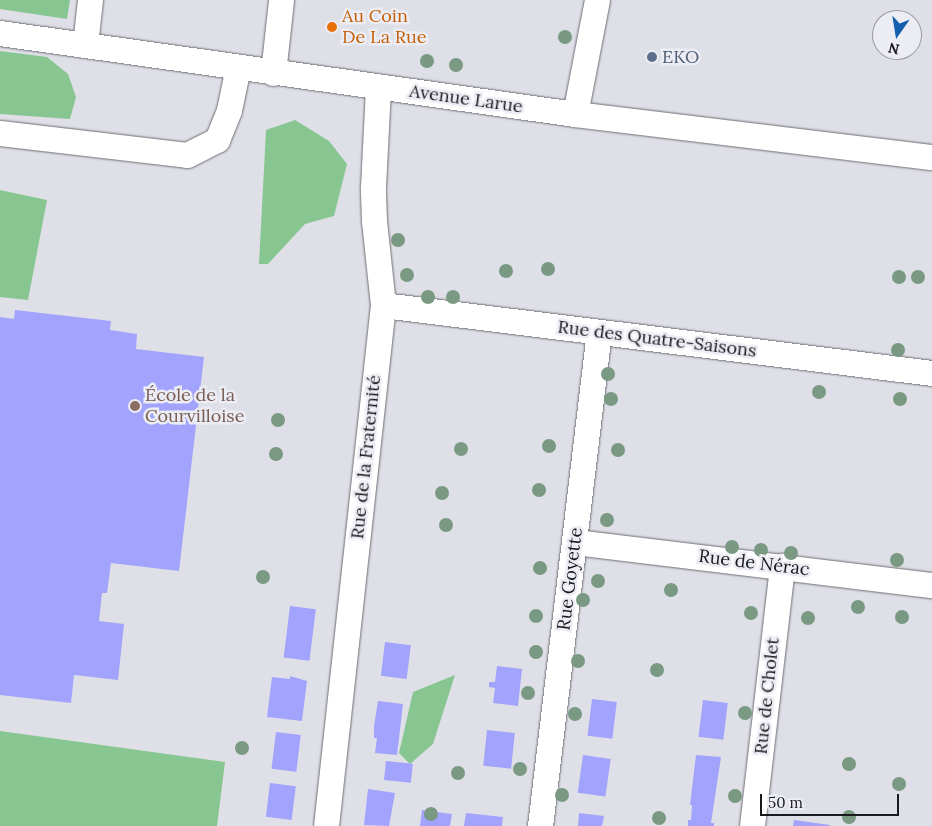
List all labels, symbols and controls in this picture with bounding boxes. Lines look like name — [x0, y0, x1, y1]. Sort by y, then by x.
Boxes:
place label: Au Coin De La Rue — [342, 6, 427, 48]
north arrow — [872, 10, 922, 60]
marker: Au Coin De La Rue — [326, 21, 338, 33]
text: N — [887, 39, 901, 59]
place label: EKO — [662, 46, 699, 68]
marker: EKO — [646, 51, 658, 63]
street label: Avenue Larue — [408, 80, 524, 118]
street label: Rue des Quatre-Saisons — [556, 316, 758, 362]
street label: Rue de la Fraternité — [347, 374, 385, 540]
place label: École de la Courvilloise — [145, 385, 244, 428]
marker: École de la Courvilloise — [129, 400, 141, 412]
street label: Rue Goyette — [553, 526, 587, 632]
street label: Rue de Nérac — [697, 545, 811, 581]
street label: Rue de Cholet — [750, 637, 784, 755]
scale bar — [762, 784, 901, 816]
text: 50 m — [768, 793, 803, 812]

